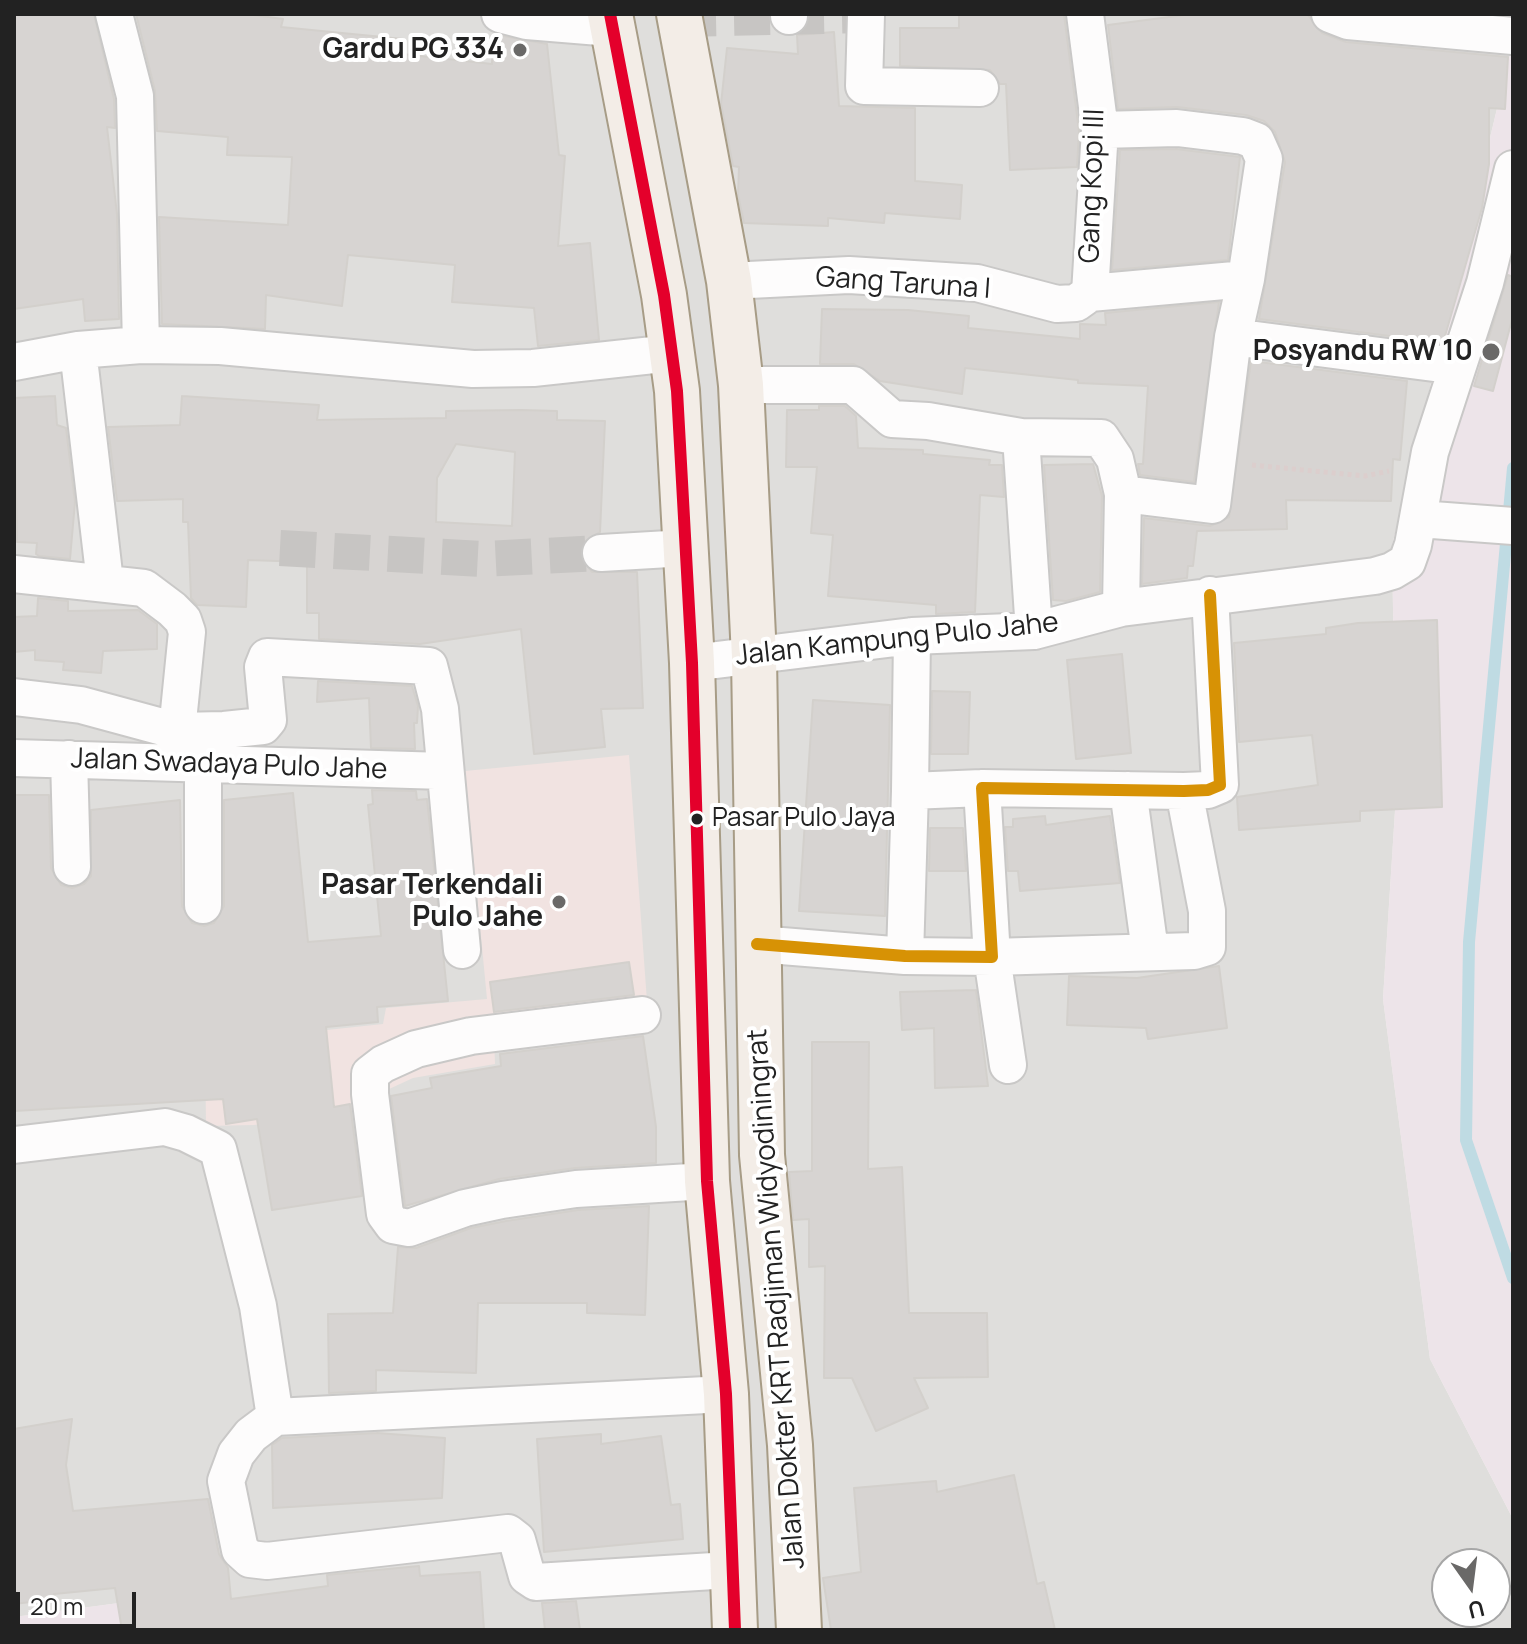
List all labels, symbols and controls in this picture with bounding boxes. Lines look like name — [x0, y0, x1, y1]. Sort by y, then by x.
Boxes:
place label: Gardu PG 334 — [323, 33, 504, 67]
marker: Gardu PG 334 — [511, 41, 529, 59]
street label: Gang Kopi III — [1074, 108, 1112, 264]
street label: Gang Taruna I — [814, 261, 992, 307]
place label: Posyandu RW 10 — [1253, 335, 1473, 369]
marker: Posyandu RW 10 — [1480, 341, 1502, 363]
street label: Jalan Kampung Pulo Jahe — [734, 606, 1060, 674]
street label: Jalan Swadaya Pulo Jahe — [70, 743, 388, 787]
place label: Pasar Pulo Jaya — [712, 803, 895, 835]
marker: Pasar Pulo Jaya — [689, 811, 705, 827]
place label: Pasar Terkendali Pulo Jahe — [321, 869, 543, 935]
marker: Pasar Terkendali Pulo Jahe — [550, 893, 568, 911]
street label: Jalan Dokter KRT Radjiman Widyodiningrat — [741, 1028, 813, 1570]
north arrow — [1431, 1548, 1511, 1628]
scale bar — [20, 1576, 140, 1626]
text: 20 m — [30, 1589, 83, 1622]
text: U — [1465, 1593, 1488, 1626]

